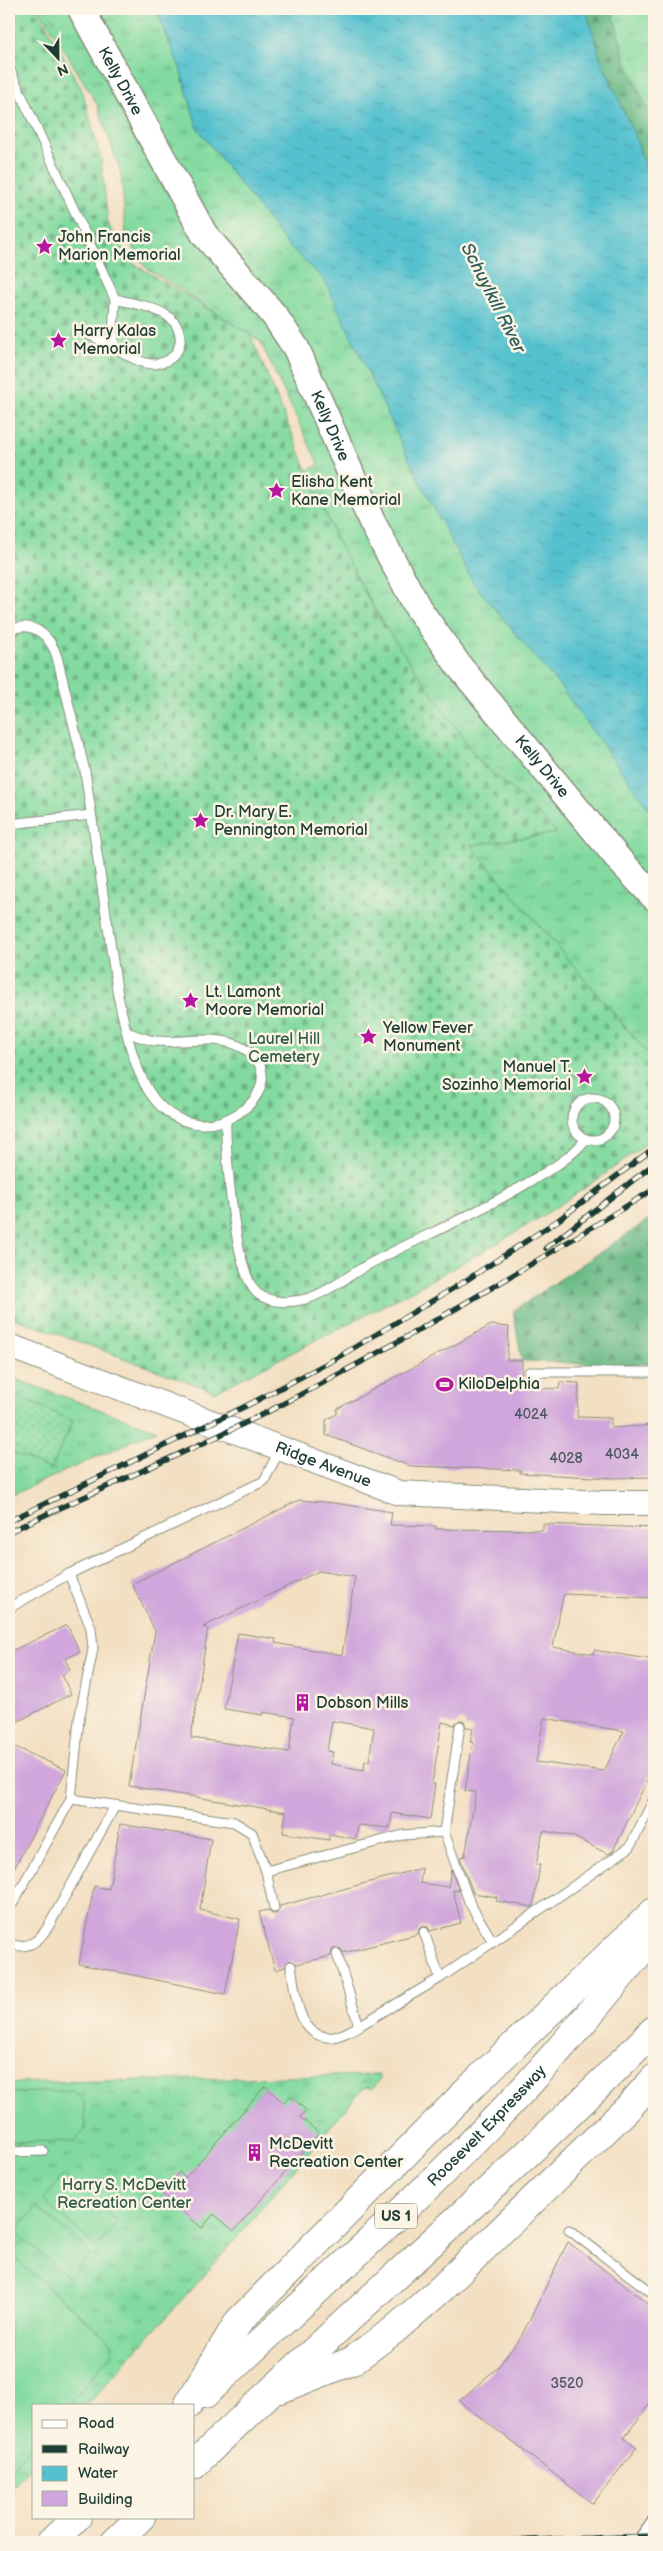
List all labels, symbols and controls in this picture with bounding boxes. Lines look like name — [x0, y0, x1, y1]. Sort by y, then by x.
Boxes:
north arrow — [32, 32, 82, 82]
street label: Kelly Drive — [94, 43, 147, 119]
text: N — [55, 60, 71, 79]
place label: John Francis Marion Memorial — [58, 228, 181, 265]
place icon: John Francis Marion Memorial — [34, 236, 54, 256]
water label: Schuylkill River — [456, 239, 530, 358]
place label: Harry Kalas Memorial — [73, 322, 156, 359]
place icon: Harry Kalas Memorial — [49, 330, 69, 350]
street label: Kelly Drive — [306, 388, 354, 464]
place label: Elisha Kent Kane Memorial — [291, 473, 401, 510]
place icon: Elisha Kent Kane Memorial — [267, 481, 287, 501]
street label: Kelly Drive — [511, 732, 574, 802]
place label: Dr. Mary E. Pennington Memorial — [214, 803, 368, 840]
place icon: Dr. Mary E. Pennington Memorial — [190, 811, 210, 831]
place label: Lt. Lamont Moore Memorial — [205, 983, 324, 1020]
place icon: Lt. Lamont Moore Memorial — [181, 991, 201, 1011]
place label: Yellow Fever Monument — [382, 1019, 473, 1056]
place icon: Yellow Fever Monument — [359, 1027, 379, 1047]
park label: Laurel Hill Cemetery — [248, 1030, 320, 1067]
place label: Manuel T. Sozinho Memorial — [442, 1058, 571, 1095]
place icon: Manuel T. Sozinho Memorial — [575, 1066, 595, 1086]
sports icon: KiloDelphia — [434, 1374, 454, 1394]
place label: KiloDelphia — [458, 1375, 540, 1394]
house number: 4024 — [514, 1406, 548, 1423]
street label: Ridge Avenue — [273, 1438, 375, 1491]
house number: 4034 — [605, 1446, 639, 1463]
house number: 4028 — [549, 1450, 583, 1467]
building icon: Dobson Mills — [292, 1693, 312, 1713]
place label: Dobson Mills — [316, 1694, 409, 1713]
street label: Roosevelt Expressway — [424, 2061, 550, 2191]
place label: McDevitt Recreation Center — [269, 2135, 403, 2172]
building icon: McDevitt Recreation Center — [245, 2143, 265, 2163]
park label: Harry S. McDevitt Recreation Center — [57, 2176, 191, 2213]
road number: US 1 — [375, 2204, 417, 2228]
house number: 3520 — [550, 2375, 584, 2392]
legend — [32, 2404, 195, 2518]
text: Road — [78, 2414, 114, 2433]
text: Railway — [78, 2440, 129, 2459]
text: Water — [78, 2464, 118, 2483]
text: Building — [78, 2490, 133, 2509]

